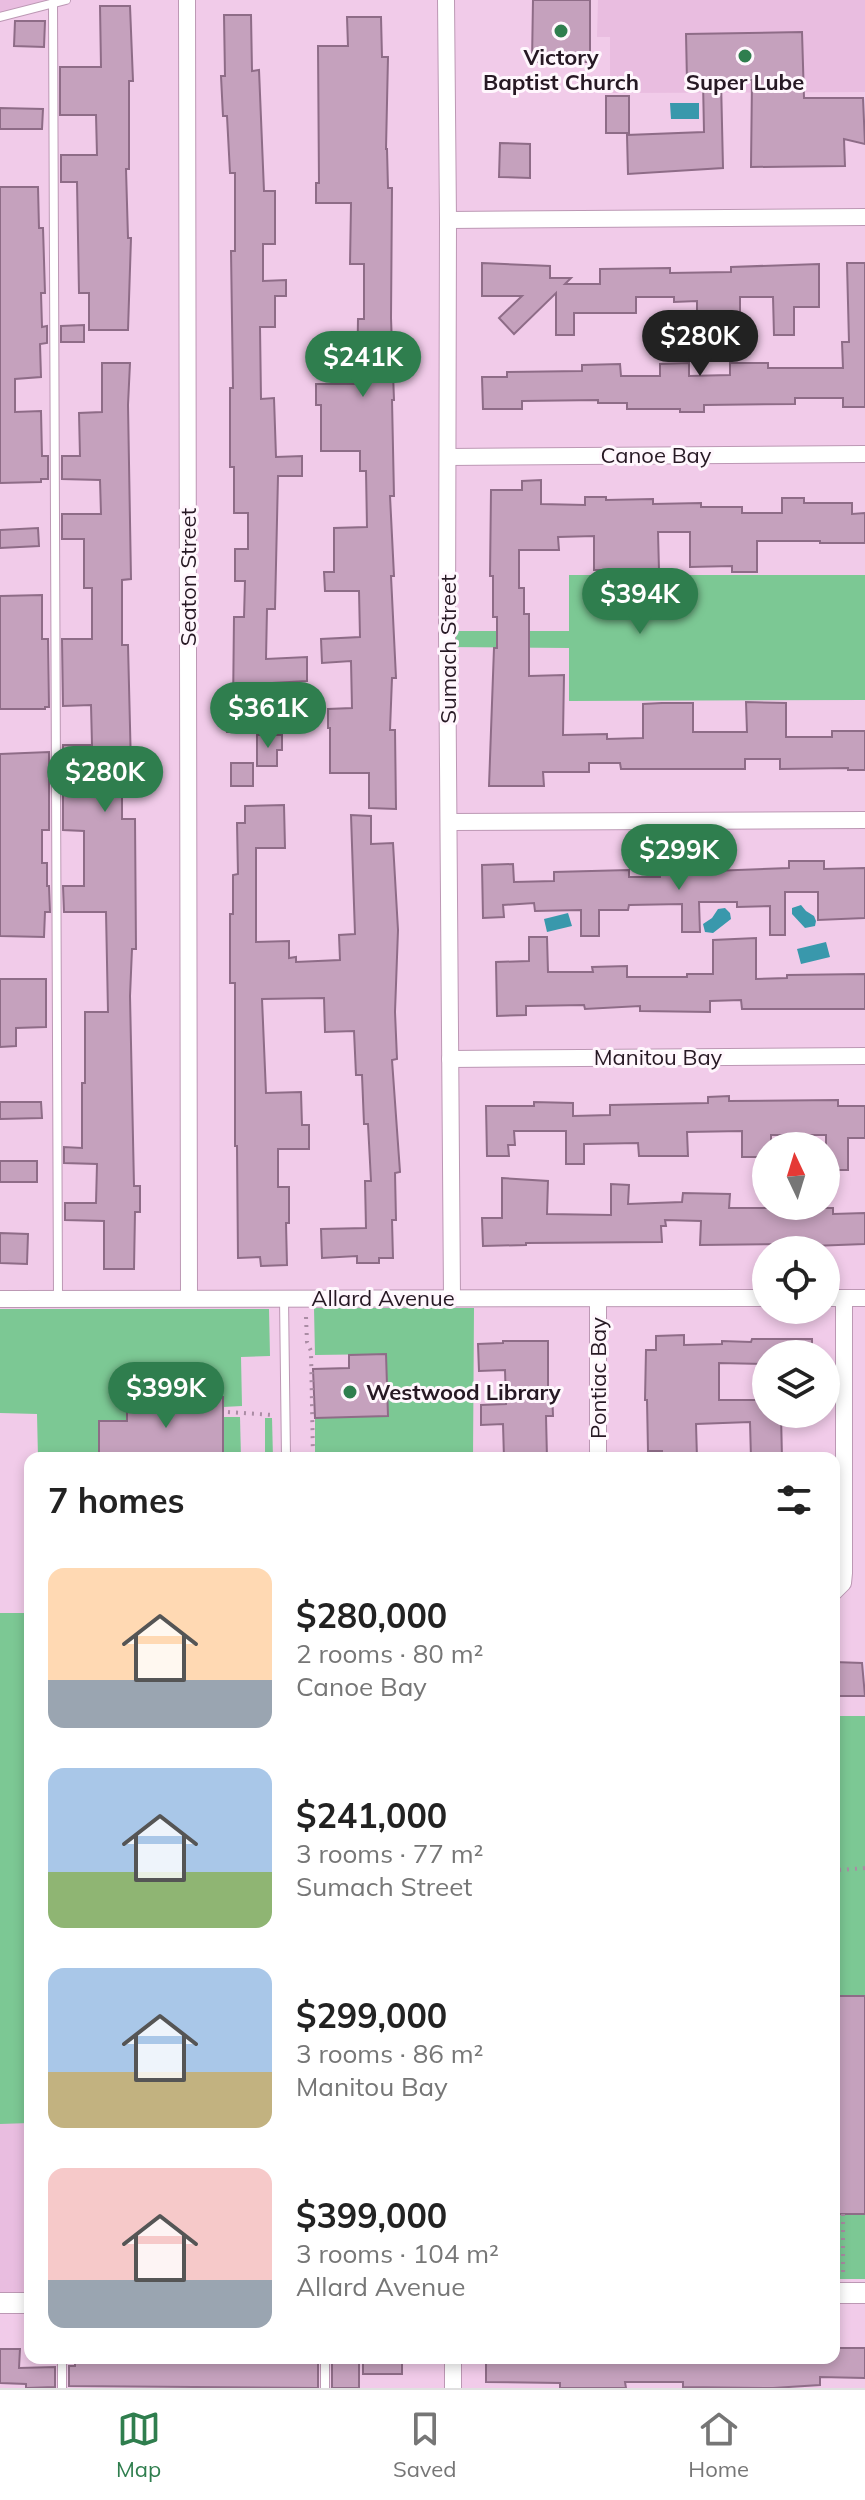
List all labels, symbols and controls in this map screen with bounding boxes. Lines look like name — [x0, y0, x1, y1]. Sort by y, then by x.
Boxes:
marker: Victory Baptist Church — [552, 22, 570, 40]
place label: Victory Baptist Church — [483, 43, 639, 96]
marker: Super Lube — [736, 47, 754, 65]
place label: Super Lube — [686, 68, 804, 96]
pin: $280K — [644, 310, 756, 378]
text: $280K — [660, 319, 740, 352]
pin: $241K — [307, 331, 419, 399]
text: $241K — [323, 340, 403, 373]
street label: Canoe Bay — [601, 441, 712, 469]
street label: Seaton Street — [174, 507, 202, 646]
pin: $394K — [584, 568, 696, 636]
street label: Sumach Street — [434, 574, 462, 724]
text: $394K — [600, 577, 680, 610]
pin: $361K — [212, 682, 324, 750]
text: $361K — [228, 691, 308, 724]
pin: $280K — [49, 746, 161, 814]
text: $280K — [65, 755, 145, 788]
pin: $299K — [623, 824, 735, 892]
text: $299K — [639, 833, 719, 866]
street label: Manitou Bay — [594, 1043, 723, 1071]
north arrow — [752, 1132, 840, 1220]
map controls — [752, 1132, 840, 1428]
button: locate — [752, 1236, 840, 1324]
street label: Allard Avenue — [311, 1284, 455, 1312]
street label: Pontiac Bay — [584, 1317, 612, 1439]
button: layers — [752, 1340, 840, 1428]
pin: $399K — [110, 1362, 222, 1430]
text: $399K — [126, 1371, 206, 1404]
place label: Westwood Library — [366, 1378, 561, 1406]
marker: Westwood Library — [341, 1383, 359, 1401]
icon: filters — [772, 1478, 816, 1522]
text: 7 homes — [48, 1479, 185, 1522]
text: $280,000 — [296, 1594, 447, 1637]
icon: home — [112, 1600, 208, 1696]
text: 2 rooms · 80 m² — [296, 1637, 483, 1670]
text: Canoe Bay — [296, 1670, 427, 1703]
text: $241,000 — [296, 1794, 447, 1837]
icon: home — [112, 1800, 208, 1896]
text: 3 rooms · 77 m² — [296, 1837, 483, 1870]
text: Sumach Street — [296, 1870, 472, 1903]
text: $299,000 — [296, 1994, 447, 2037]
icon: home — [112, 2000, 208, 2096]
text: 3 rooms · 86 m² — [296, 2037, 483, 2070]
text: Manitou Bay — [296, 2070, 448, 2103]
text: $399,000 — [296, 2194, 447, 2237]
icon: home — [112, 2200, 208, 2296]
text: 3 rooms · 104 m² — [296, 2237, 499, 2270]
text: Allard Avenue — [296, 2270, 465, 2303]
tab: Map — [116, 2407, 161, 2483]
tab: Saved — [393, 2407, 457, 2483]
tab: Home — [688, 2407, 749, 2483]

